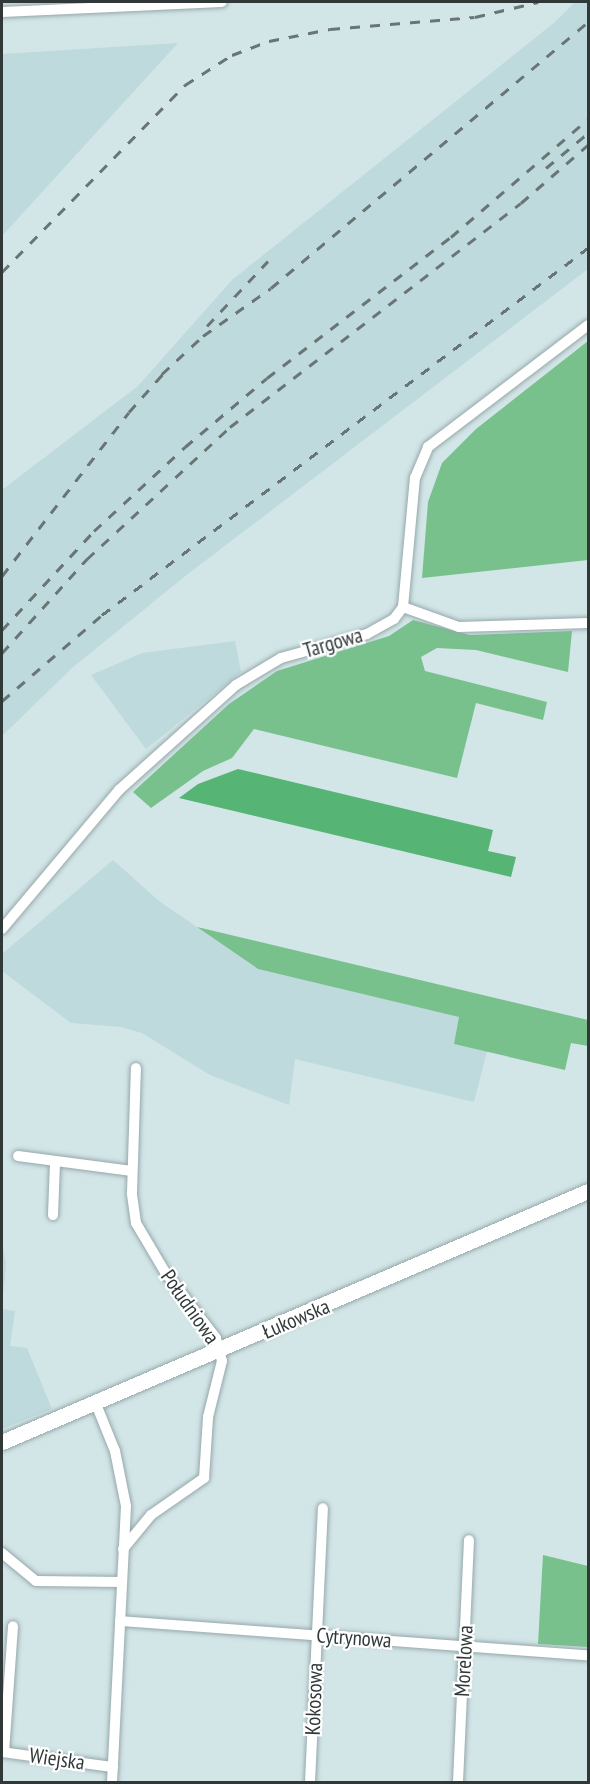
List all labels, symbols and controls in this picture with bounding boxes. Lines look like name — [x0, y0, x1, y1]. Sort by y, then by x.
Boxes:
street label: Targowa — [300, 623, 366, 663]
street label: Południowa — [155, 1265, 225, 1349]
street label: Łukowska — [259, 1294, 333, 1344]
street label: Cytrynowa — [316, 1623, 392, 1653]
street label: Morelowa — [450, 1625, 478, 1697]
street label: Kokosowa — [300, 1662, 328, 1736]
street label: Wiejska — [28, 1743, 86, 1775]

